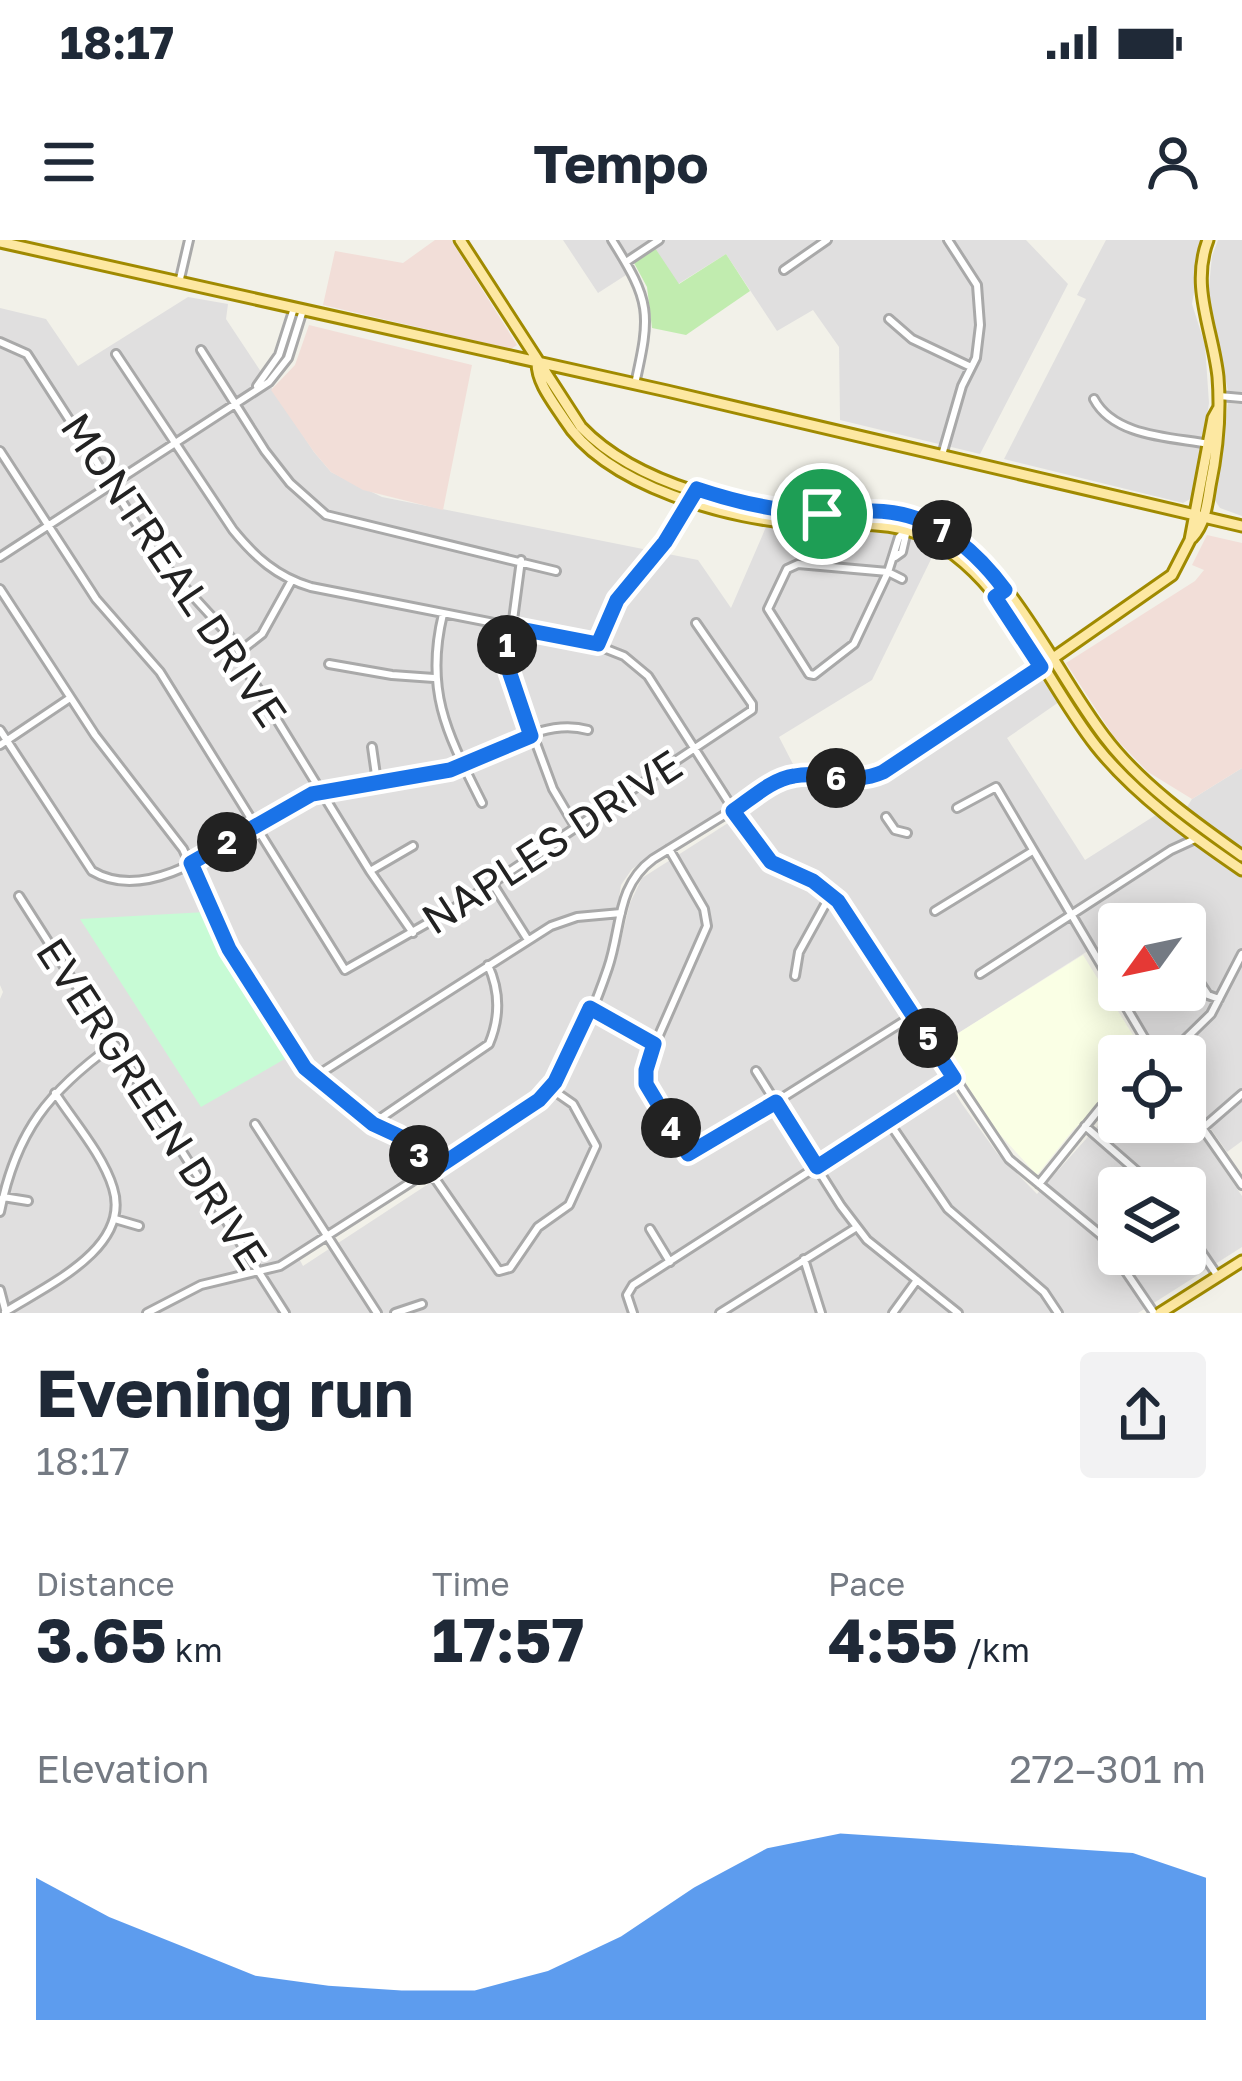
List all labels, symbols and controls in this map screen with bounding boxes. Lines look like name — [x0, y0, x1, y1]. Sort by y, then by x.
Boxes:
text: 18:17 — [60, 15, 174, 69]
icon: menu — [36, 129, 102, 195]
icon: person — [1140, 129, 1206, 195]
text: Tempo — [533, 130, 709, 195]
street label: MONTREAL DRIVE — [52, 403, 298, 735]
pin — [771, 463, 873, 565]
icon: arrive — [789, 481, 855, 547]
pin: 7 — [912, 500, 972, 560]
text: 7 — [933, 510, 951, 549]
pin: 1 — [477, 615, 537, 675]
text: 1 — [499, 625, 516, 664]
street label: NAPLES DRIVE — [412, 739, 691, 944]
pin: 6 — [806, 748, 866, 808]
text: 6 — [826, 758, 846, 797]
pin: 2 — [197, 812, 257, 872]
text: 2 — [217, 822, 237, 861]
north arrow — [1098, 903, 1206, 1011]
map controls — [1098, 903, 1206, 1275]
street label: EVERGREEN DRIVE — [27, 928, 279, 1279]
pin: 5 — [898, 1008, 958, 1068]
text: 5 — [918, 1018, 938, 1057]
button: locate — [1098, 1035, 1206, 1143]
pin: 4 — [641, 1098, 701, 1158]
text: 4 — [661, 1108, 681, 1147]
pin: 3 — [389, 1125, 449, 1185]
text: 3 — [409, 1135, 429, 1174]
button: layers — [1098, 1167, 1206, 1275]
text: Evening run — [36, 1352, 414, 1432]
button: share — [1080, 1352, 1206, 1478]
text: 18:17 — [36, 1437, 130, 1484]
text: Distance — [36, 1564, 175, 1603]
text: Time — [432, 1564, 510, 1603]
text: Pace — [828, 1564, 905, 1603]
text: 3.65 — [36, 1603, 167, 1675]
text: 17:57 — [432, 1603, 584, 1675]
text: 4:55 — [828, 1603, 958, 1675]
text: km — [167, 1630, 223, 1669]
text: /km — [958, 1630, 1030, 1669]
text: Elevation — [36, 1745, 209, 1792]
text: 272–301 m — [1009, 1745, 1206, 1792]

